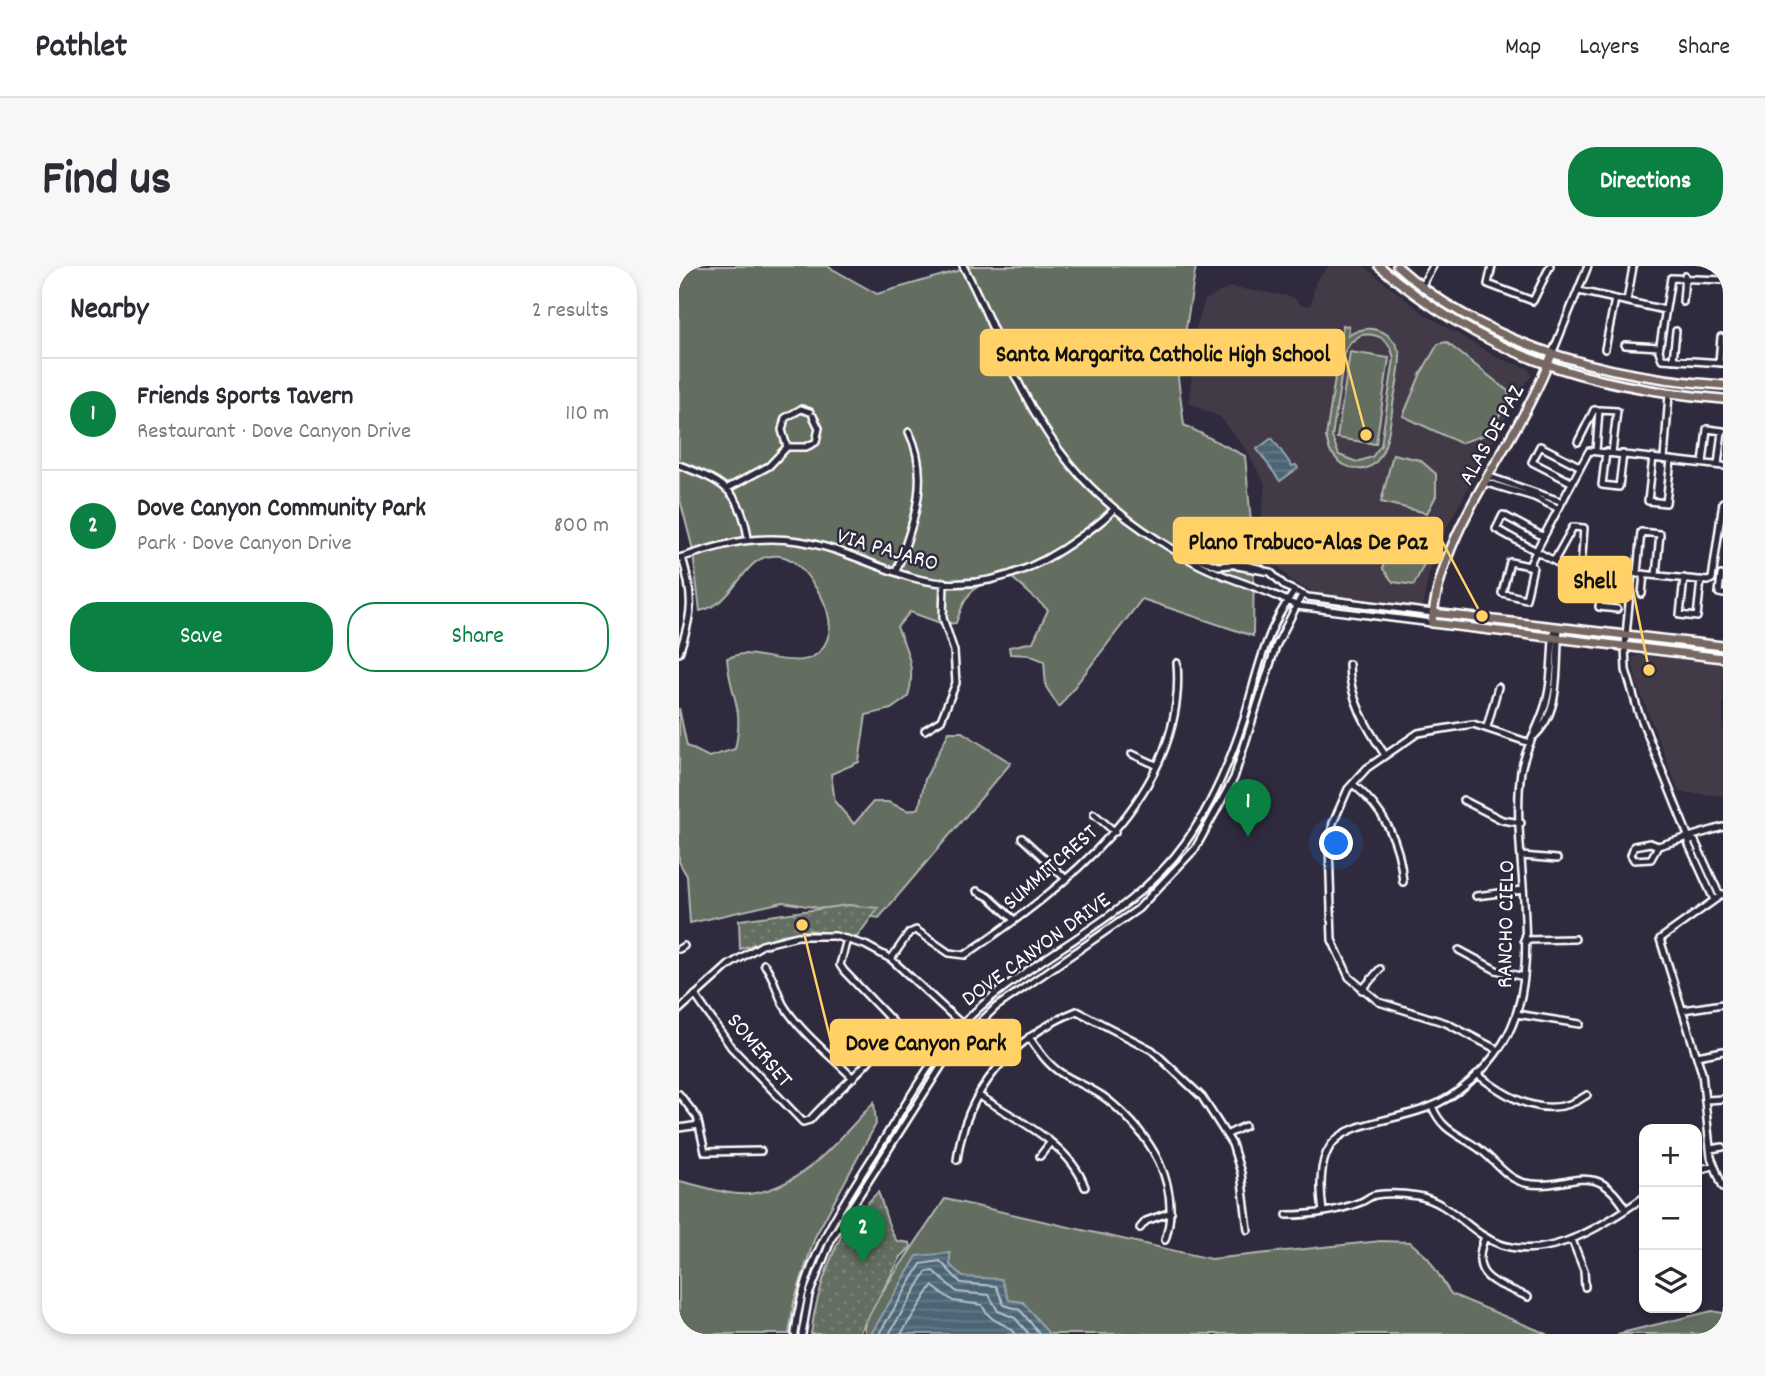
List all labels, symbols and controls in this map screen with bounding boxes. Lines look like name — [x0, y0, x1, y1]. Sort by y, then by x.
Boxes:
text: Pathlet — [35, 25, 127, 72]
text: Map — [1505, 31, 1541, 65]
text: Layers — [1579, 31, 1640, 65]
text: Share — [1678, 31, 1730, 65]
text: Find us — [42, 147, 171, 217]
button: Directions — [1568, 147, 1723, 217]
text: Nearby — [70, 290, 148, 333]
text: 2 results — [532, 295, 609, 328]
callout: Santa Margarita Catholic High School — [981, 330, 1344, 375]
text: Santa Margarita Catholic High School — [996, 339, 1330, 373]
text: Friends Sports Tavern — [137, 379, 353, 416]
street label: ALAS DE PAZ — [1452, 379, 1535, 492]
text: 1 — [90, 398, 96, 431]
text: 110 m — [565, 398, 609, 431]
text: Restaurant · Dove Canyon Drive — [137, 416, 411, 449]
text: Dove Canyon Community Park — [137, 491, 426, 528]
text: 2 — [88, 510, 98, 543]
text: 800 m — [554, 510, 609, 543]
callout: Plano Trabuco-Alas De Paz — [1174, 518, 1442, 563]
street label: VIA PAJARO — [832, 521, 942, 582]
text: Plano Trabuco-Alas De Paz — [1188, 527, 1429, 561]
text: Park · Dove Canyon Drive — [137, 528, 352, 561]
callout: Shell — [1559, 557, 1631, 602]
text: Shell — [1573, 566, 1617, 600]
button: Save — [70, 602, 333, 672]
button: Share — [347, 602, 609, 672]
pin: 1 — [1225, 779, 1271, 837]
street label: SUMMITCREST — [996, 818, 1106, 919]
your location — [1319, 826, 1353, 860]
street label: RANCHO CIELO — [1490, 860, 1525, 988]
street label: DOVE CANYON DRIVE — [956, 885, 1119, 1016]
street label: SOMERSET — [717, 1007, 799, 1096]
callout: Dove Canyon Park — [831, 1020, 1020, 1065]
text: Dove Canyon Park — [845, 1028, 1007, 1062]
map controls — [1639, 1124, 1702, 1313]
button: + — [1639, 1124, 1702, 1187]
button: − — [1639, 1187, 1702, 1250]
pin: 2 — [840, 1205, 886, 1263]
button: layers — [1639, 1250, 1702, 1313]

